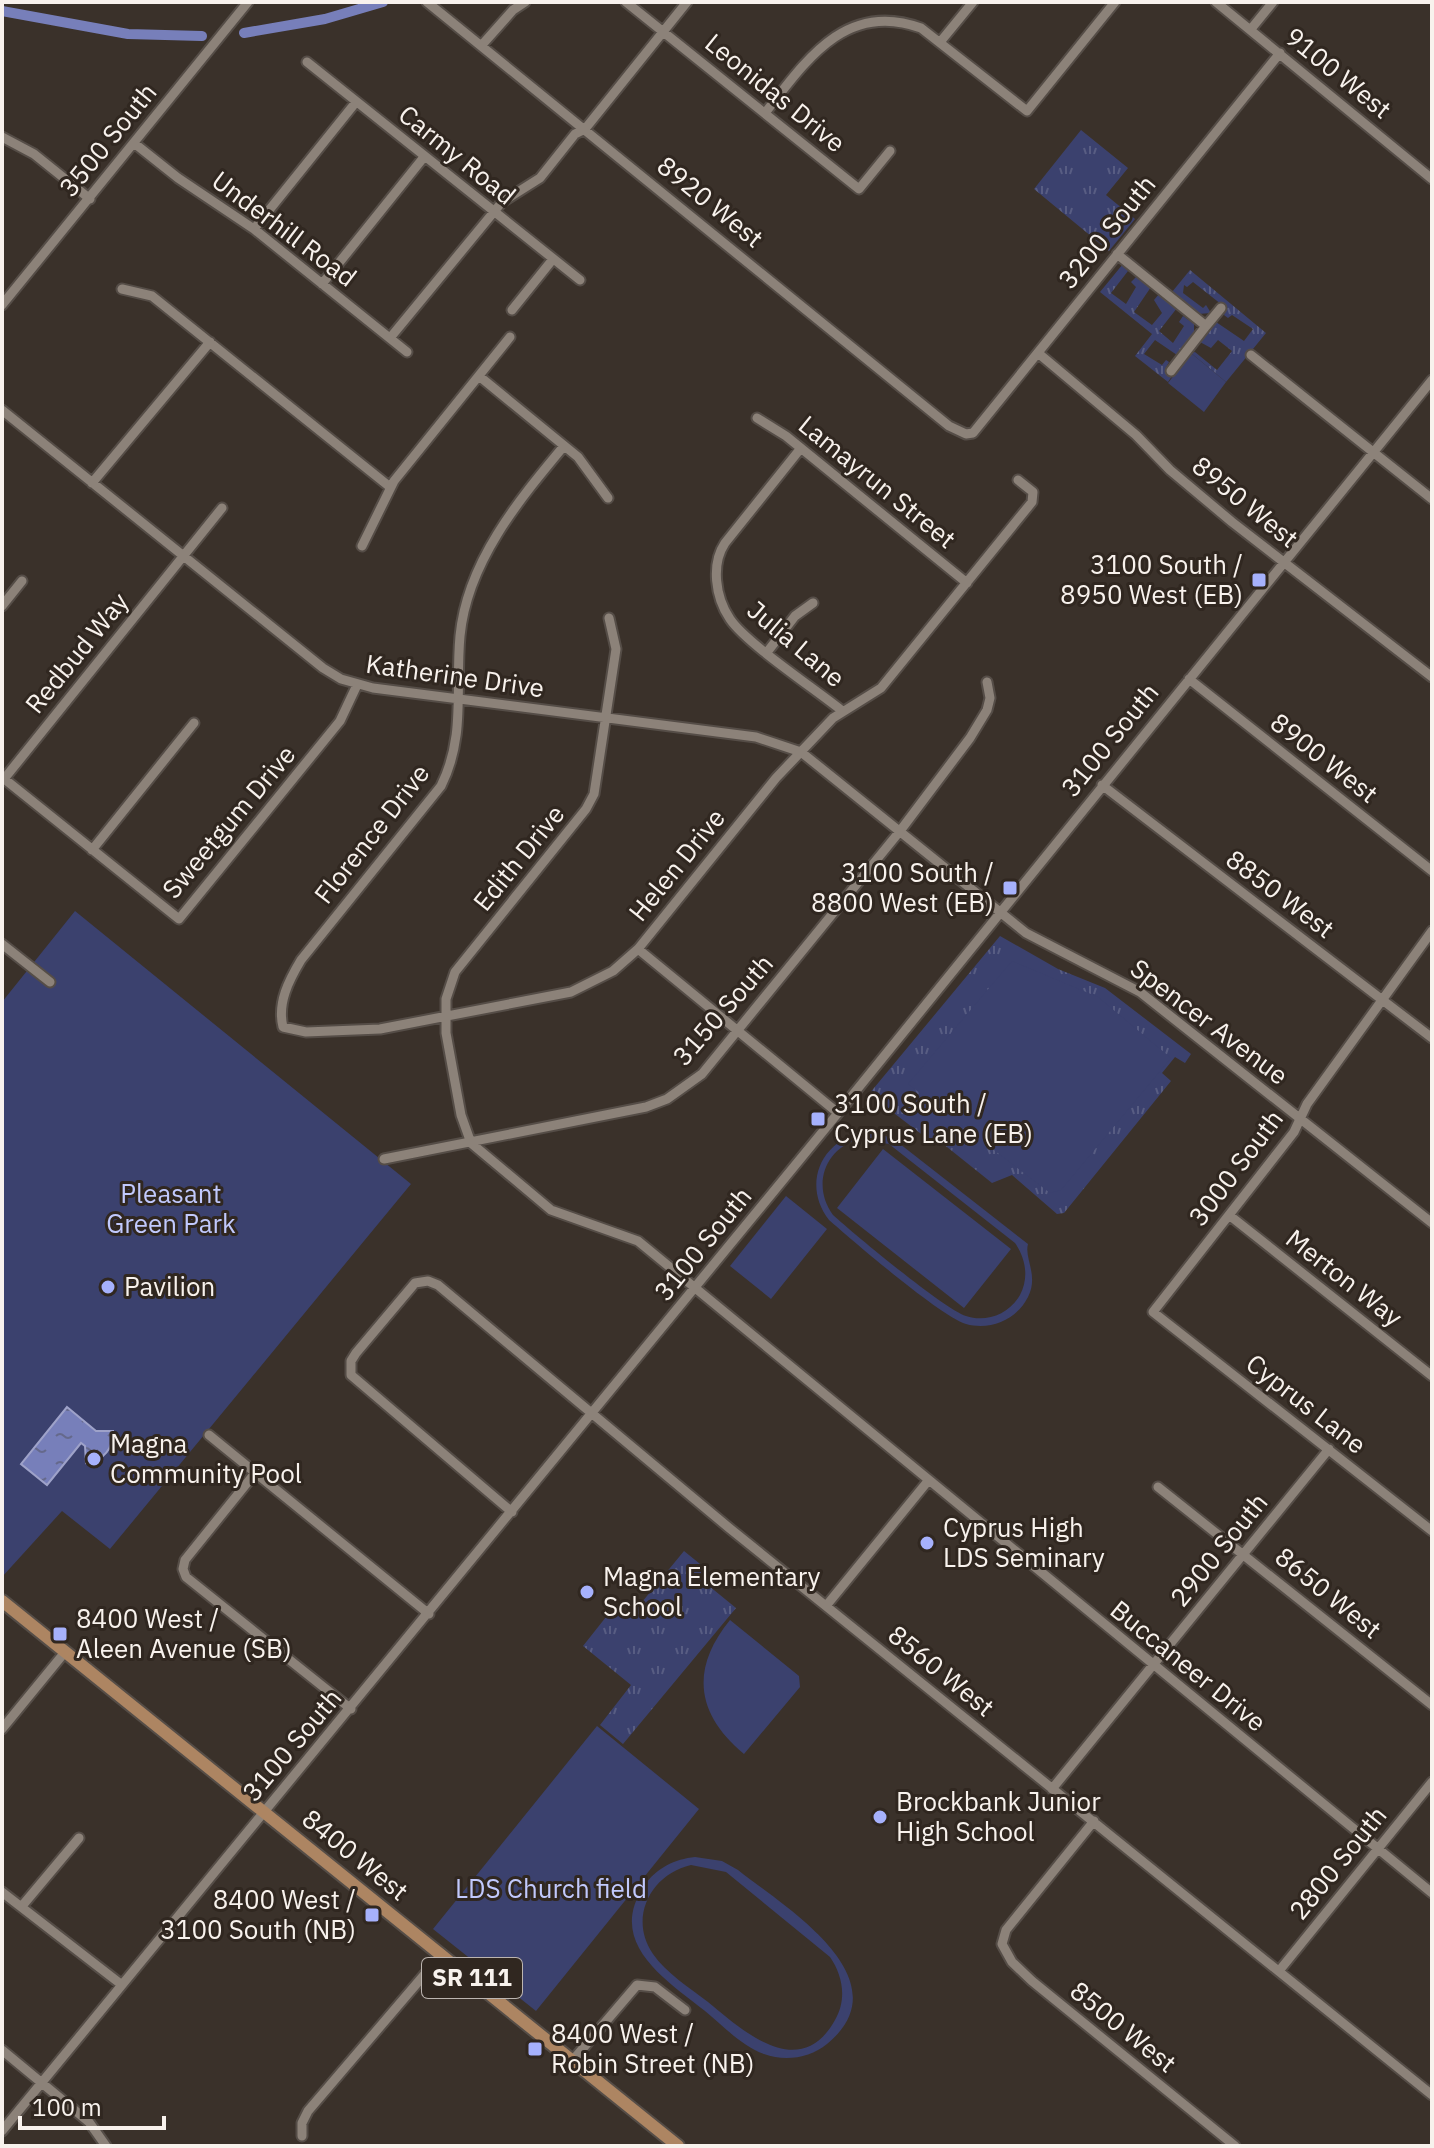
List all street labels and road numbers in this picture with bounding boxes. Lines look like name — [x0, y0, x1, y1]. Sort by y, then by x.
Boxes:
street label: 9100 West — [1279, 19, 1399, 125]
street label: Leonidas Drive — [698, 25, 853, 159]
street label: 3500 South — [51, 75, 164, 203]
street label: Carmy Road — [392, 97, 523, 212]
street label: 8920 West — [651, 148, 771, 254]
street label: Underhill Road — [205, 163, 364, 294]
street label: 3200 South — [1050, 167, 1163, 295]
street label: Lamayrun Street — [792, 407, 963, 555]
street label: 8950 West — [1186, 448, 1306, 554]
street label: Redbud Way — [17, 585, 135, 720]
street label: Julia Lane — [741, 592, 853, 694]
street label: Katherine Drive — [364, 646, 546, 704]
street label: 3100 South — [1053, 675, 1166, 803]
street label: 8900 West — [1264, 705, 1385, 810]
street label: Sweetgum Drive — [154, 738, 302, 905]
street label: Florence Drive — [306, 757, 436, 910]
street label: Edith Drive — [465, 797, 571, 917]
street label: Helen Drive — [620, 801, 732, 928]
street label: 8850 West — [1220, 841, 1342, 945]
street label: 3150 South — [665, 947, 780, 1072]
street label: Spencer Avenue — [1124, 951, 1295, 1092]
street label: 3000 South — [1180, 1103, 1290, 1232]
street label: 3100 South — [646, 1179, 759, 1307]
street label: Merton Way — [1279, 1221, 1410, 1333]
street label: Cyprus Lane — [1240, 1346, 1374, 1461]
street label: 2900 South — [1162, 1485, 1275, 1613]
street label: 8650 West — [1269, 1539, 1389, 1645]
street label: Buccaneer Drive — [1104, 1592, 1274, 1739]
street label: 8560 West — [882, 1617, 1002, 1723]
street label: 3100 South — [234, 1681, 348, 1808]
street label: 2800 South — [1281, 1798, 1394, 1926]
street label: 8400 West — [296, 1801, 416, 1907]
road number: SR 111 — [422, 1958, 522, 1998]
street label: 8500 West — [1064, 1973, 1184, 2079]

